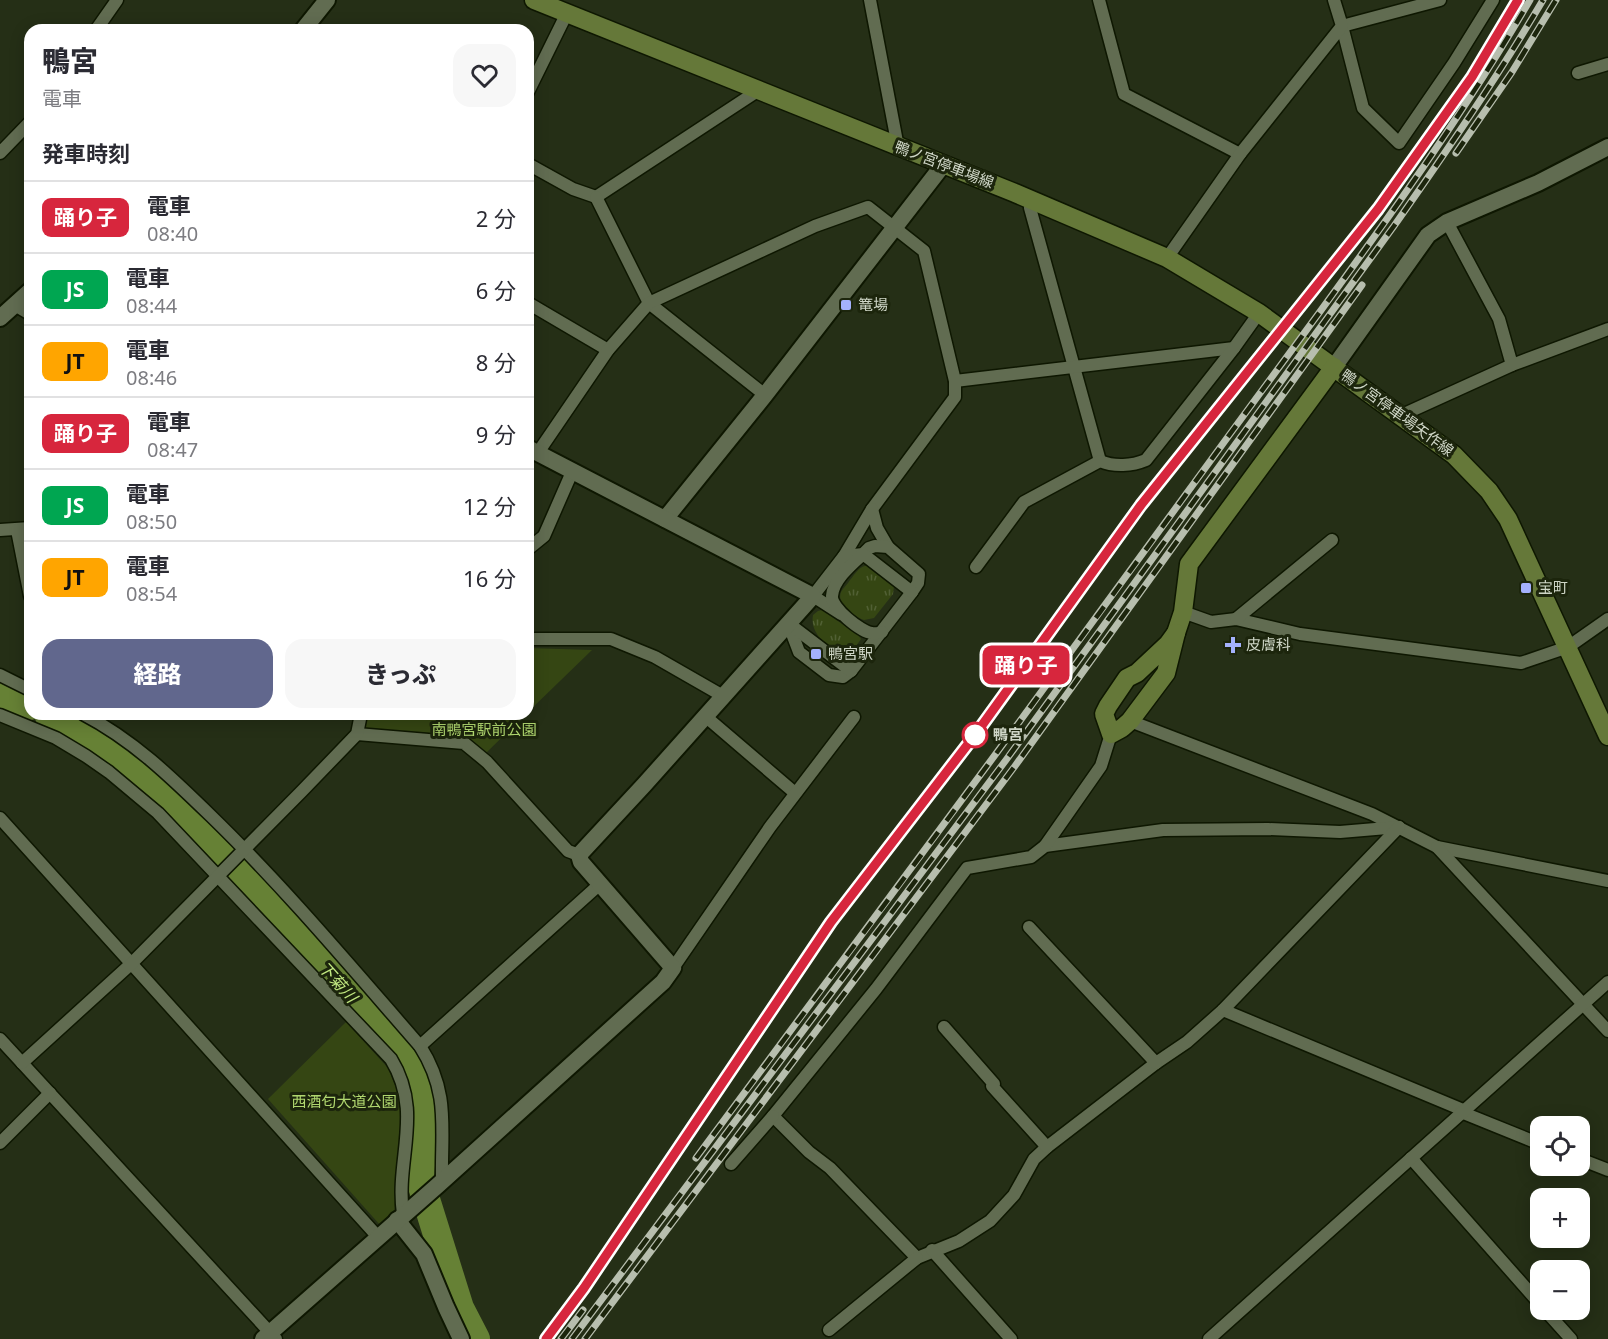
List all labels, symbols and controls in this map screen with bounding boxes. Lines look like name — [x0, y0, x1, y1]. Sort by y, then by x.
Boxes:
text: 鴨宮 — [42, 41, 98, 79]
button: heart — [453, 44, 516, 107]
text: 電車 — [42, 85, 82, 112]
street label: 鴨ノ宮停車場線 — [892, 136, 997, 192]
text: 発車時刻 — [42, 138, 130, 168]
text: 電車 — [147, 190, 191, 220]
text: 踊り子 — [54, 203, 117, 231]
text: 2 分 — [476, 203, 516, 233]
text: 08:40 — [147, 220, 198, 247]
text: 電車 — [126, 262, 170, 292]
text: JS — [66, 275, 84, 303]
text: 6 分 — [476, 275, 516, 305]
text: 08:44 — [126, 292, 177, 319]
place label: 篭場 — [858, 294, 888, 314]
marker: 篭場 — [839, 298, 853, 312]
text: 電車 — [126, 334, 170, 364]
text: JT — [65, 347, 85, 375]
text: 8 分 — [476, 347, 516, 377]
text: 08:46 — [126, 364, 177, 391]
street label: 鴨ノ宮停車場矢作線 — [1337, 364, 1458, 460]
text: 電車 — [147, 406, 191, 436]
text: 踊り子 — [54, 419, 117, 447]
text: 9 分 — [476, 419, 516, 449]
text: 08:47 — [147, 436, 198, 463]
text: 電車 — [126, 478, 170, 508]
text: JS — [66, 491, 84, 519]
text: 12 分 — [463, 491, 516, 521]
text: 08:50 — [126, 508, 177, 535]
text: 電車 — [126, 550, 170, 580]
text: JT — [65, 563, 85, 591]
text: 16 分 — [463, 563, 516, 593]
place label: 宝町 — [1538, 577, 1568, 597]
text: 08:54 — [126, 580, 177, 607]
marker: 宝町 — [1519, 581, 1533, 595]
place label: 皮膚科 — [1246, 634, 1291, 654]
marker: 皮膚科 — [1224, 636, 1242, 654]
button: 経路 — [42, 639, 273, 708]
button: きっぷ — [285, 639, 516, 708]
place label: 鴨宮駅 — [828, 643, 873, 663]
line badge: 踊り子 — [992, 646, 1060, 684]
marker: 鴨宮駅 — [809, 647, 823, 661]
text: 踊り子 — [995, 651, 1058, 679]
park label: 南鴨宮駅前公園 — [431, 719, 537, 739]
marker: 鴨宮 — [962, 722, 988, 748]
place label: 鴨宮 — [993, 724, 1023, 744]
water label: 下菊川 — [314, 957, 364, 1009]
park label: 西酒匂大道公園 — [291, 1091, 397, 1111]
map controls — [1530, 1116, 1590, 1320]
button: locate — [1530, 1116, 1590, 1176]
button: + — [1530, 1188, 1590, 1248]
button: − — [1530, 1260, 1590, 1320]

